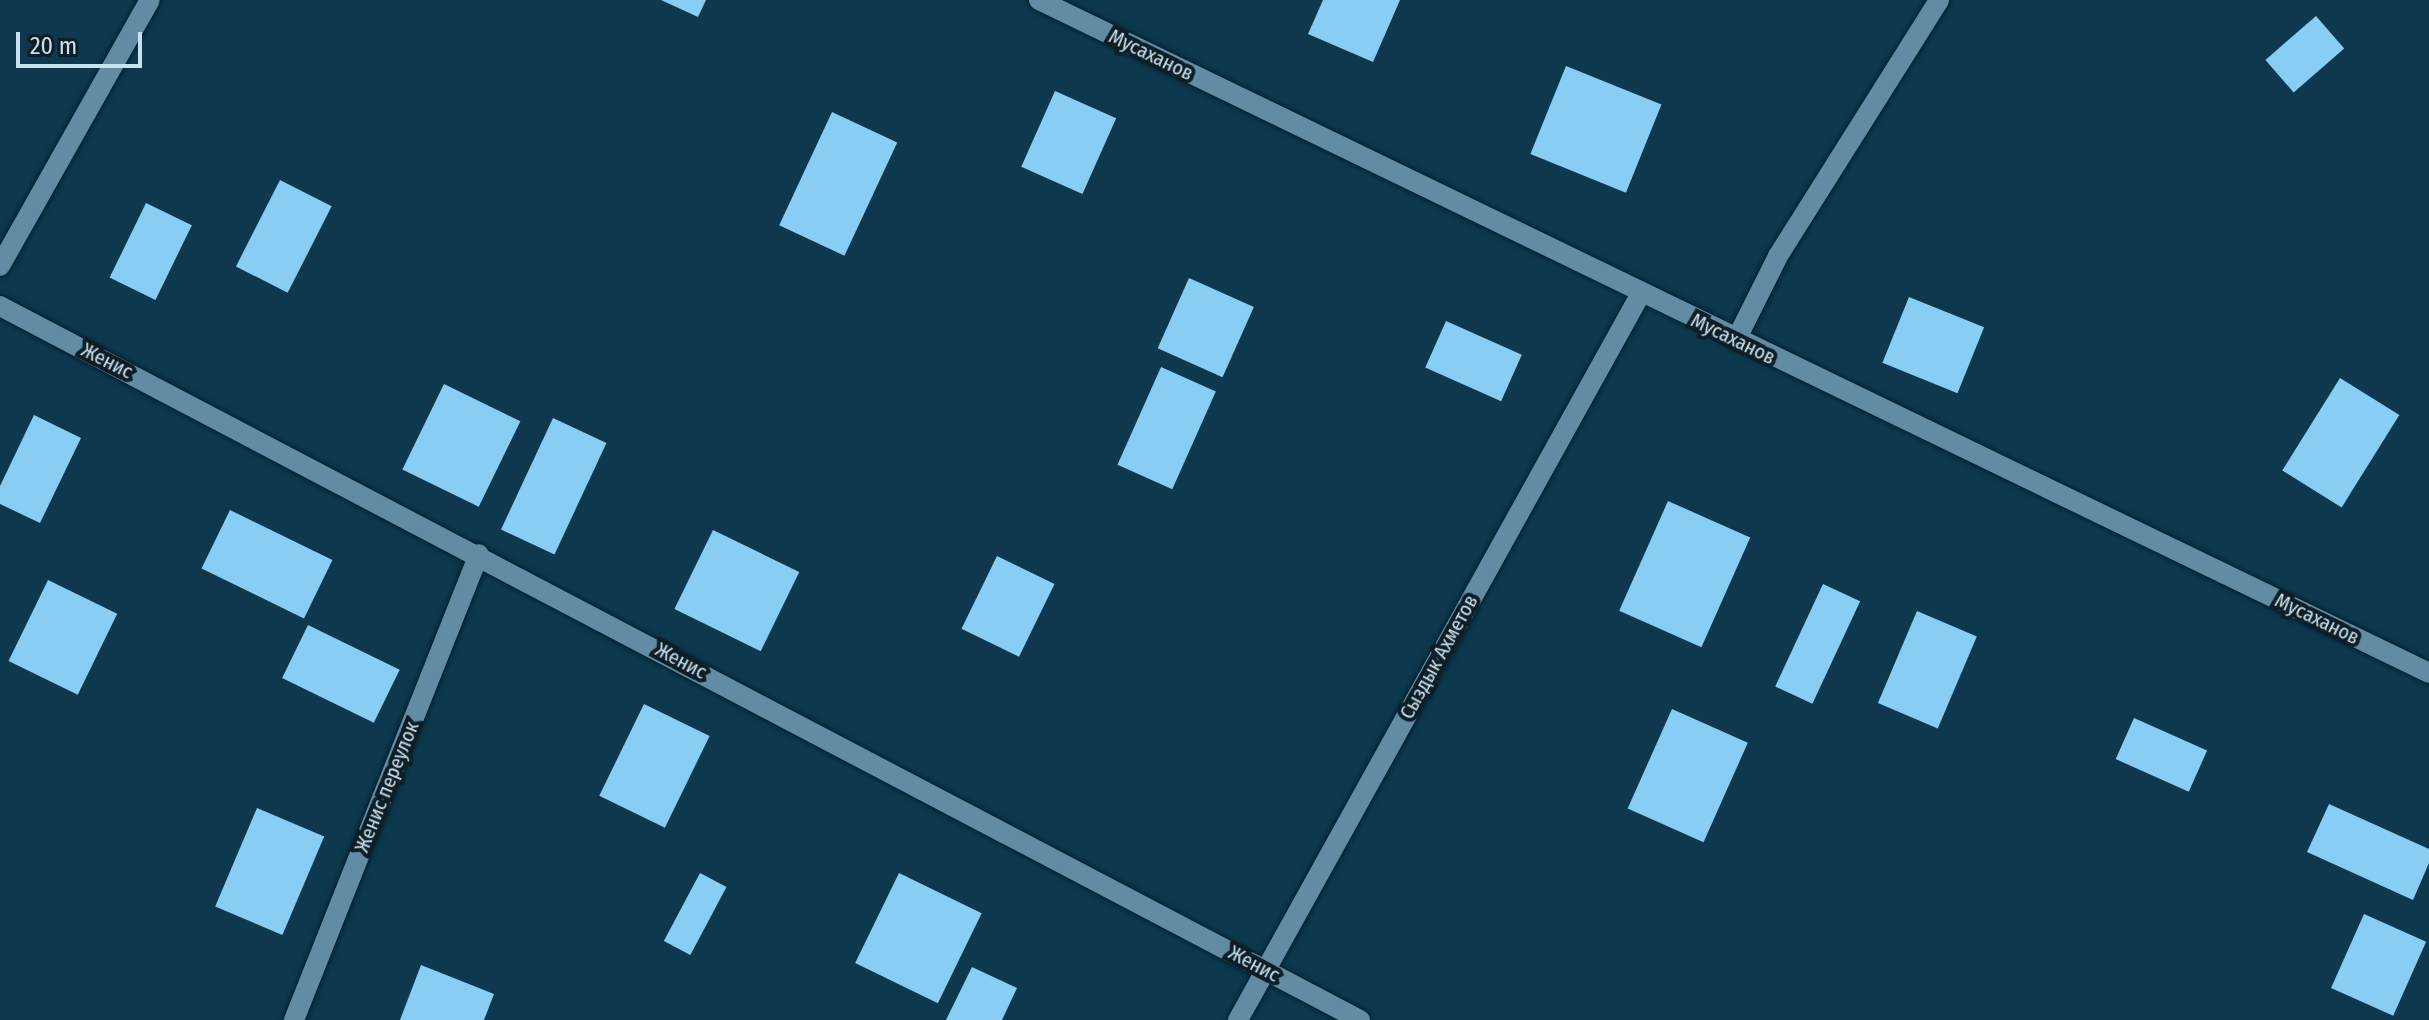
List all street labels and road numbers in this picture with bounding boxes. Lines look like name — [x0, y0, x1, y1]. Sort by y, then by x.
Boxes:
street label: Мусаханов — [1105, 24, 1197, 86]
street label: Мусаханов — [1687, 308, 1779, 370]
street label: Женис — [77, 338, 137, 384]
street label: Мусаханов — [2271, 588, 2363, 650]
street label: Сыздык Ахметов — [1395, 591, 1483, 723]
street label: Женис — [651, 638, 711, 684]
street label: Женис переулок — [350, 718, 424, 856]
street label: Женис — [1224, 941, 1284, 987]

